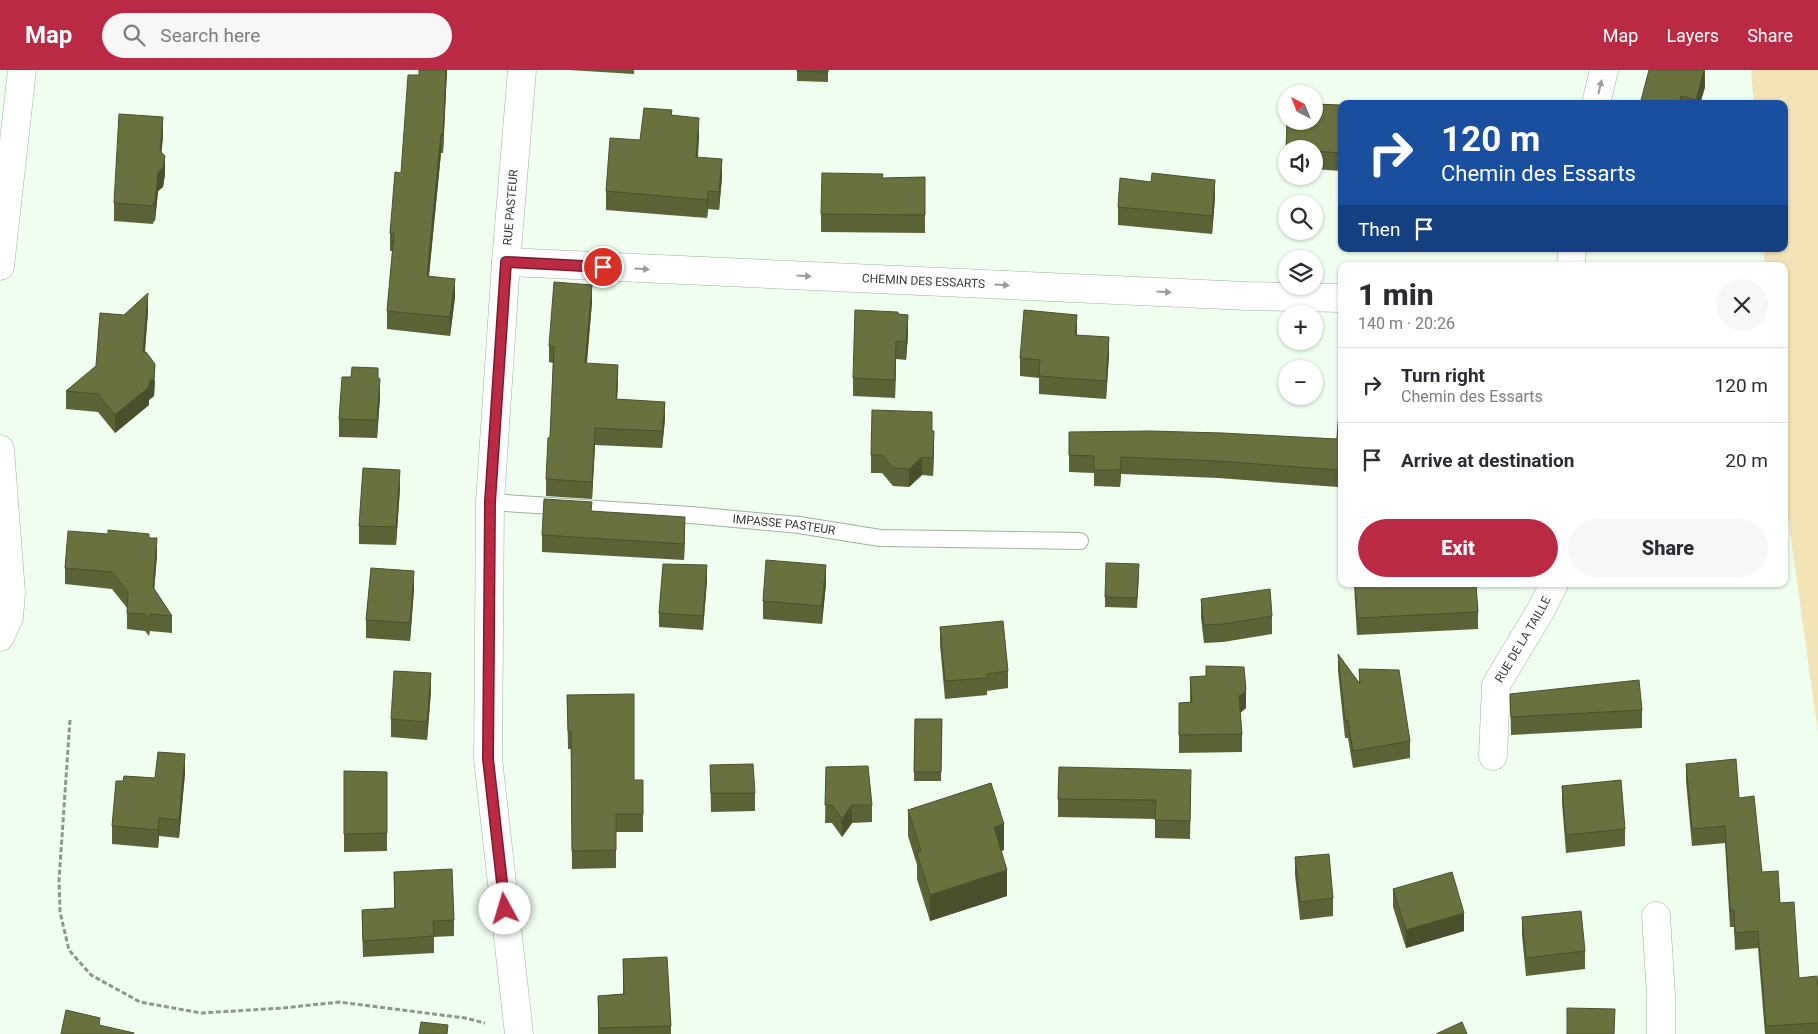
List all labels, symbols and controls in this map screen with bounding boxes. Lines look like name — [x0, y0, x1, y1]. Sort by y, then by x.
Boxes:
search box — [102, 13, 452, 58]
text: Map — [25, 21, 72, 49]
icon: search — [120, 21, 148, 49]
text: Search here — [160, 24, 260, 47]
text: Map — [1603, 25, 1638, 46]
text: Layers — [1666, 25, 1719, 46]
text: Share — [1747, 25, 1793, 46]
one-way arrow — [1596, 79, 1604, 94]
north arrow — [1278, 85, 1322, 130]
map controls — [1278, 85, 1323, 405]
text: 120 m — [1441, 119, 1540, 160]
icon: right — [1358, 120, 1423, 185]
button: sound — [1278, 140, 1323, 185]
text: Chemin des Essarts — [1441, 161, 1636, 186]
street label: RUE PASTEUR — [500, 168, 521, 246]
button: search — [1278, 195, 1323, 240]
icon: arrive — [1410, 215, 1438, 243]
text: Then — [1358, 218, 1400, 241]
pin — [582, 246, 624, 288]
button: layers — [1278, 250, 1323, 295]
icon: arrive — [589, 253, 617, 281]
one-way arrow — [634, 265, 650, 273]
street label: CHEMIN DES ESSARTS — [862, 271, 985, 291]
one-way arrow — [797, 272, 813, 280]
text: 1 min — [1358, 277, 1434, 312]
button: close — [1716, 279, 1768, 331]
one-way arrow — [994, 281, 1010, 289]
one-way arrow — [1156, 289, 1172, 297]
button: + — [1278, 305, 1323, 350]
text: 140 m · 20:26 — [1358, 314, 1455, 333]
button: − — [1278, 360, 1323, 405]
text: Turn right — [1401, 364, 1485, 387]
icon: right — [1358, 371, 1386, 399]
text: 120 m — [1715, 374, 1768, 397]
text: Chemin des Essarts — [1401, 387, 1543, 406]
icon: arrive — [1358, 446, 1386, 474]
text: Arrive at destination — [1401, 449, 1574, 472]
text: 20 m — [1725, 449, 1768, 472]
street label: IMPASSE PASTEUR — [732, 512, 837, 538]
button: Exit — [1358, 519, 1558, 577]
button: Share — [1568, 519, 1768, 577]
street label: RUE DE LA TAILLE — [1492, 594, 1554, 685]
position arrow — [478, 882, 530, 934]

